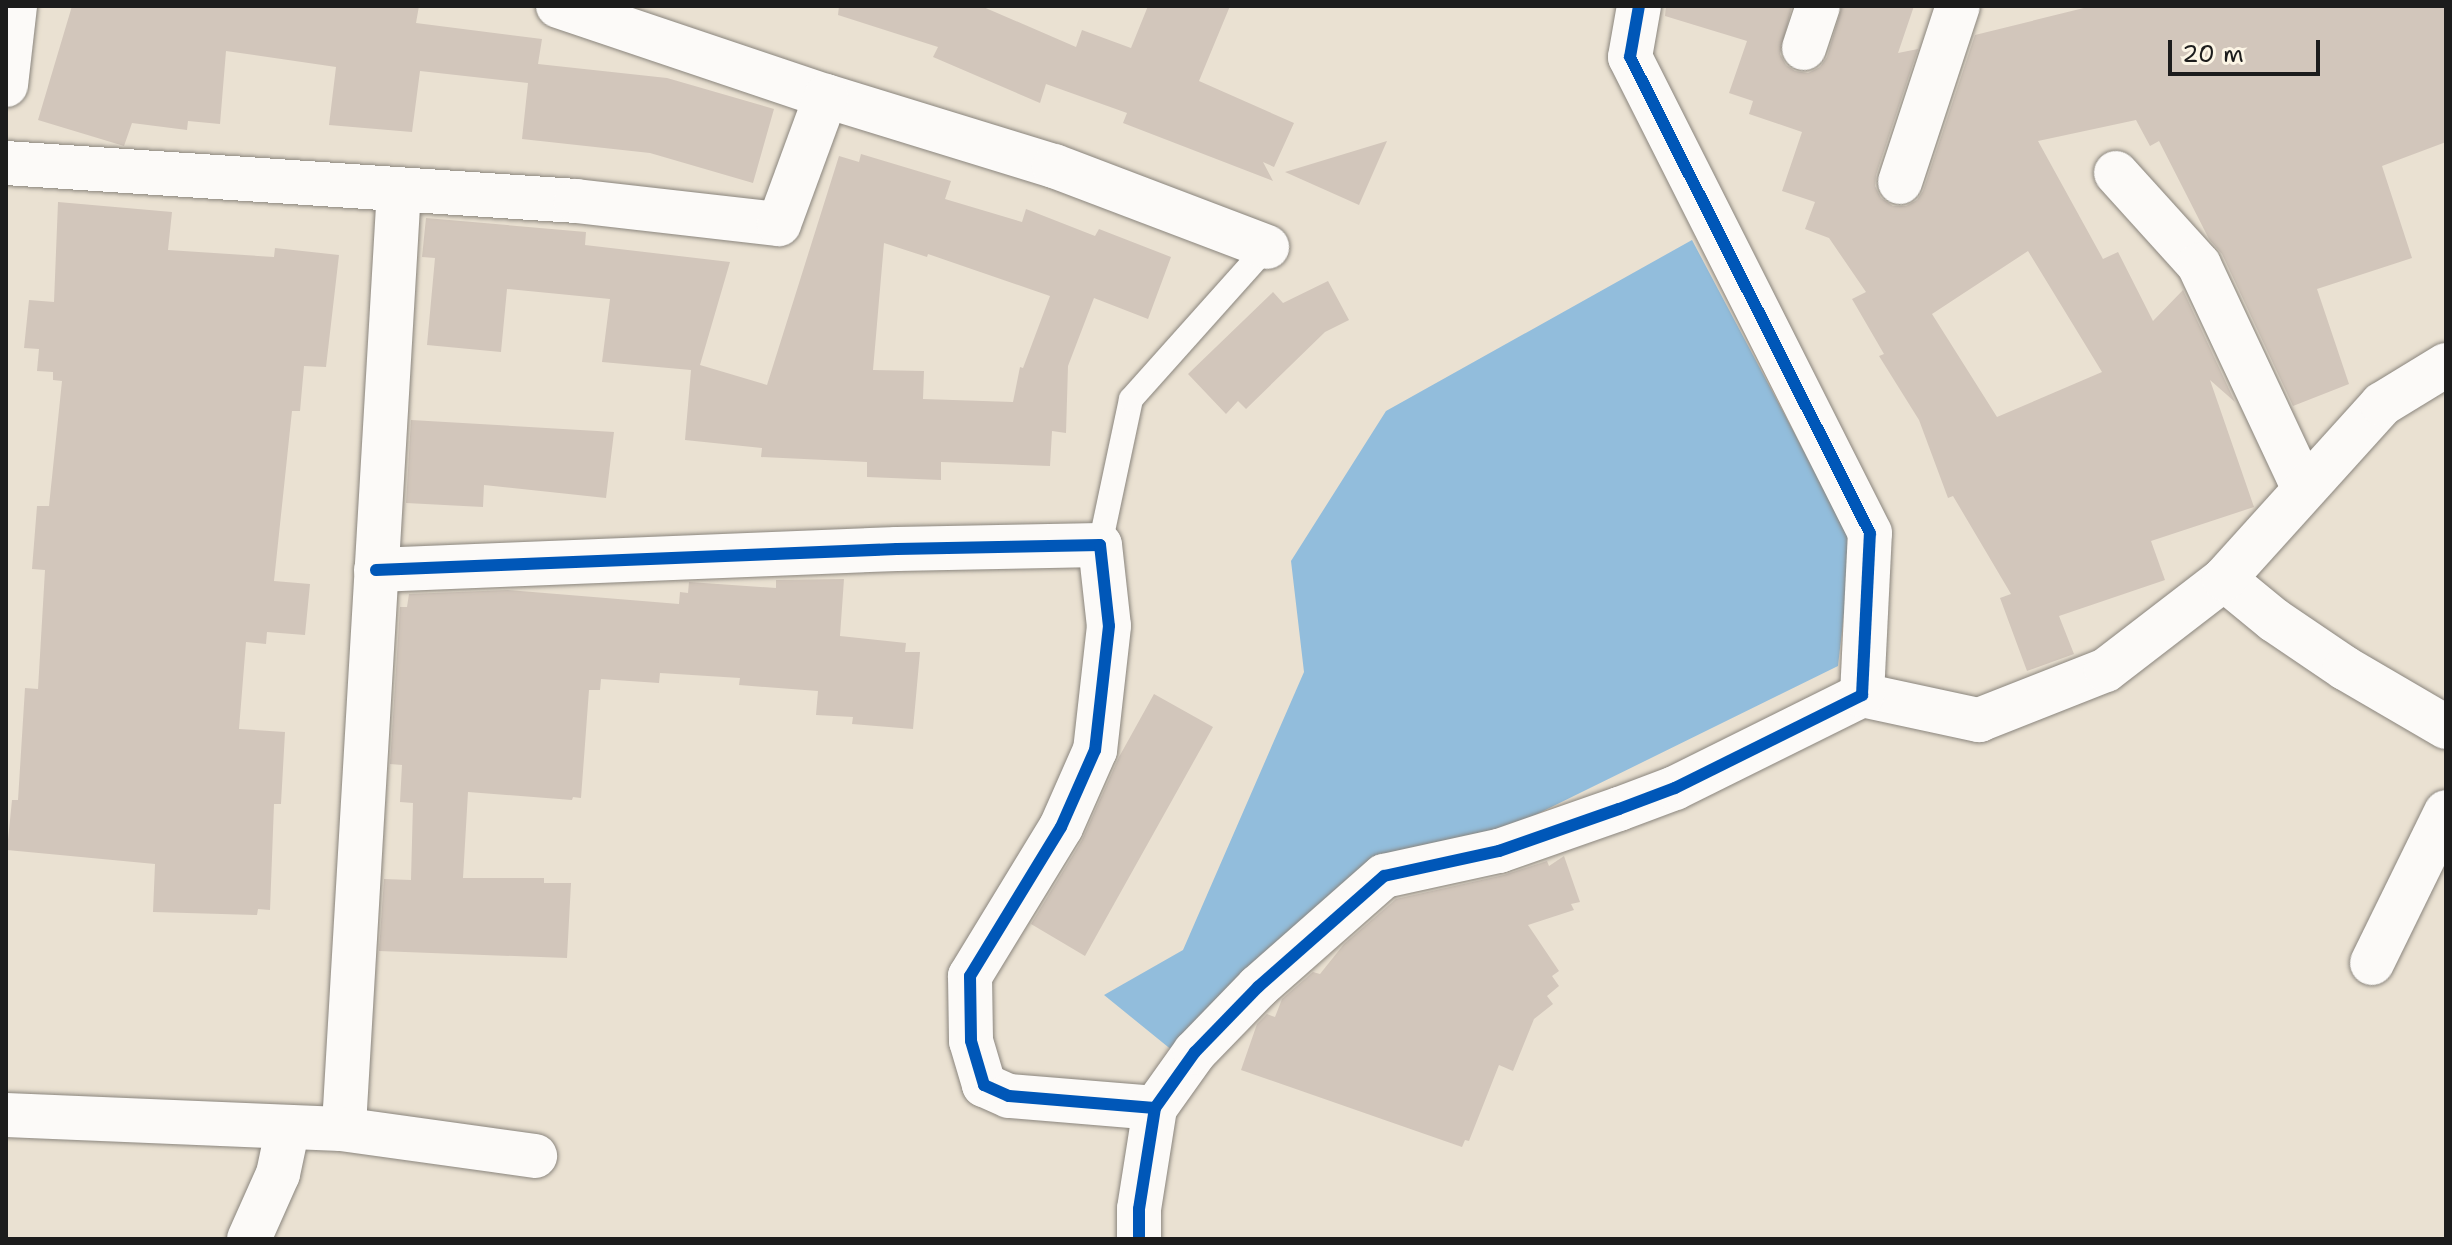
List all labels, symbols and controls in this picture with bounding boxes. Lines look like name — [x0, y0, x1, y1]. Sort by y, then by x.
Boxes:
scale bar — [2172, 24, 2324, 74]
text: 20 m — [2182, 38, 2244, 70]

